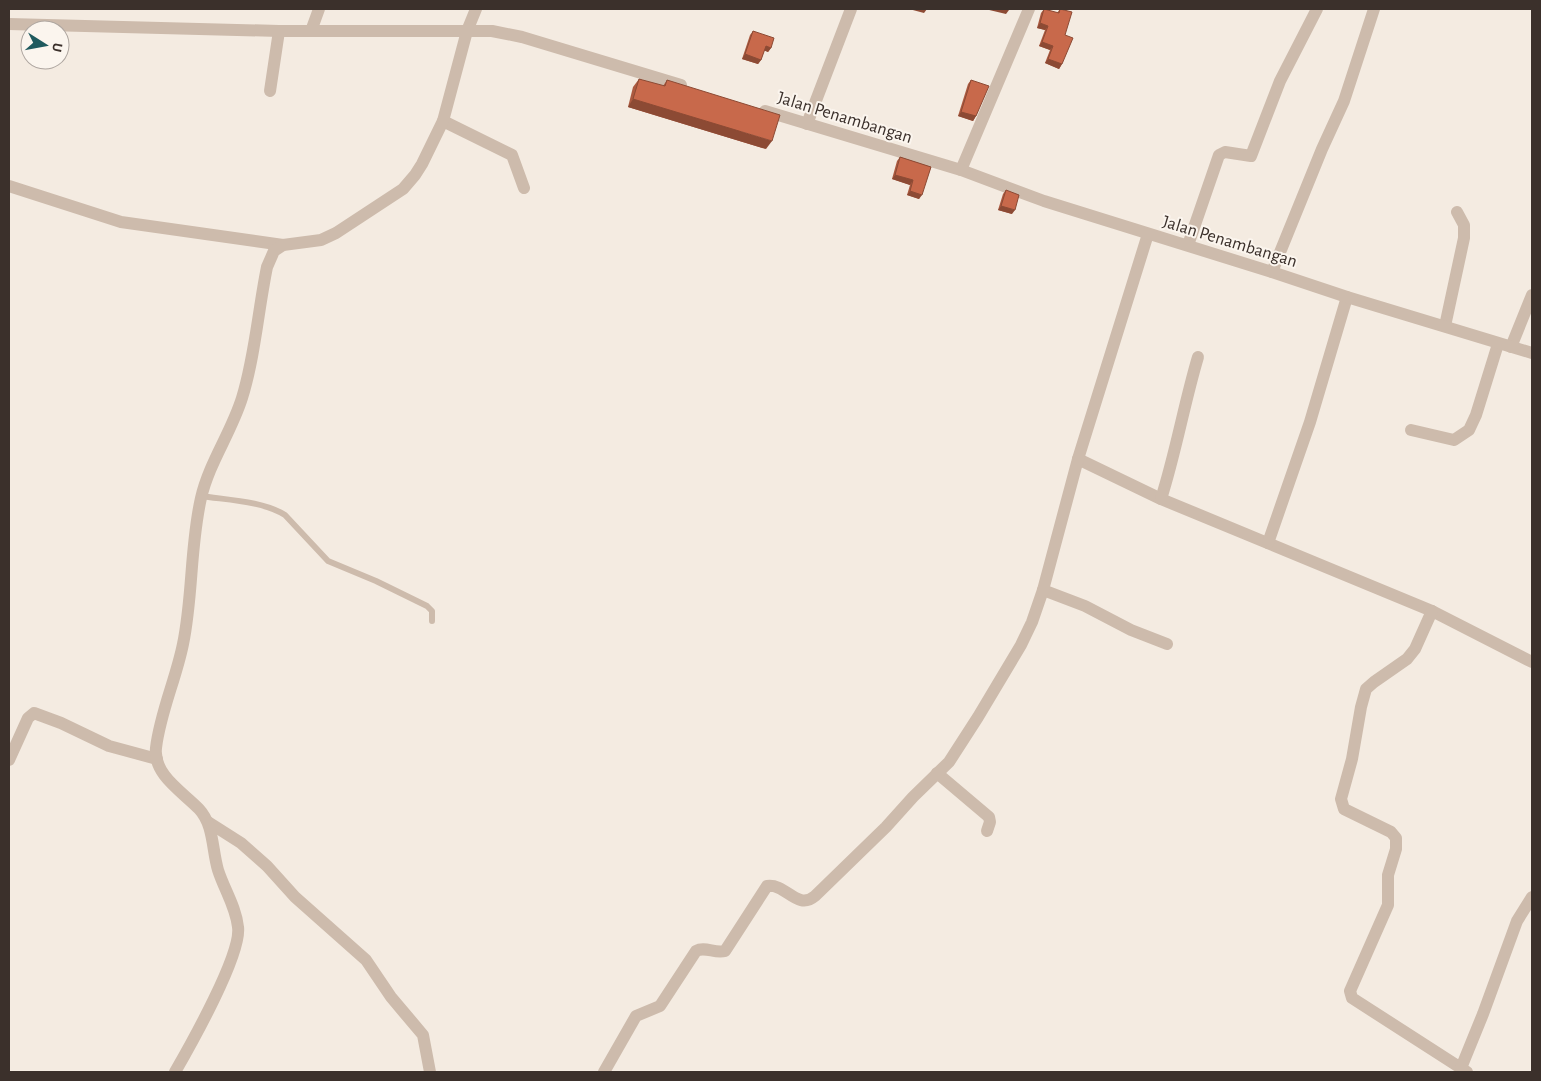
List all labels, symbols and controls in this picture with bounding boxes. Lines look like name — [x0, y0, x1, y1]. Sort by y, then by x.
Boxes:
north arrow — [20, 20, 70, 70]
text: U — [49, 42, 65, 53]
street label: Jalan Penambangan — [775, 89, 914, 147]
street label: Jalan Penambangan — [1160, 213, 1299, 271]

